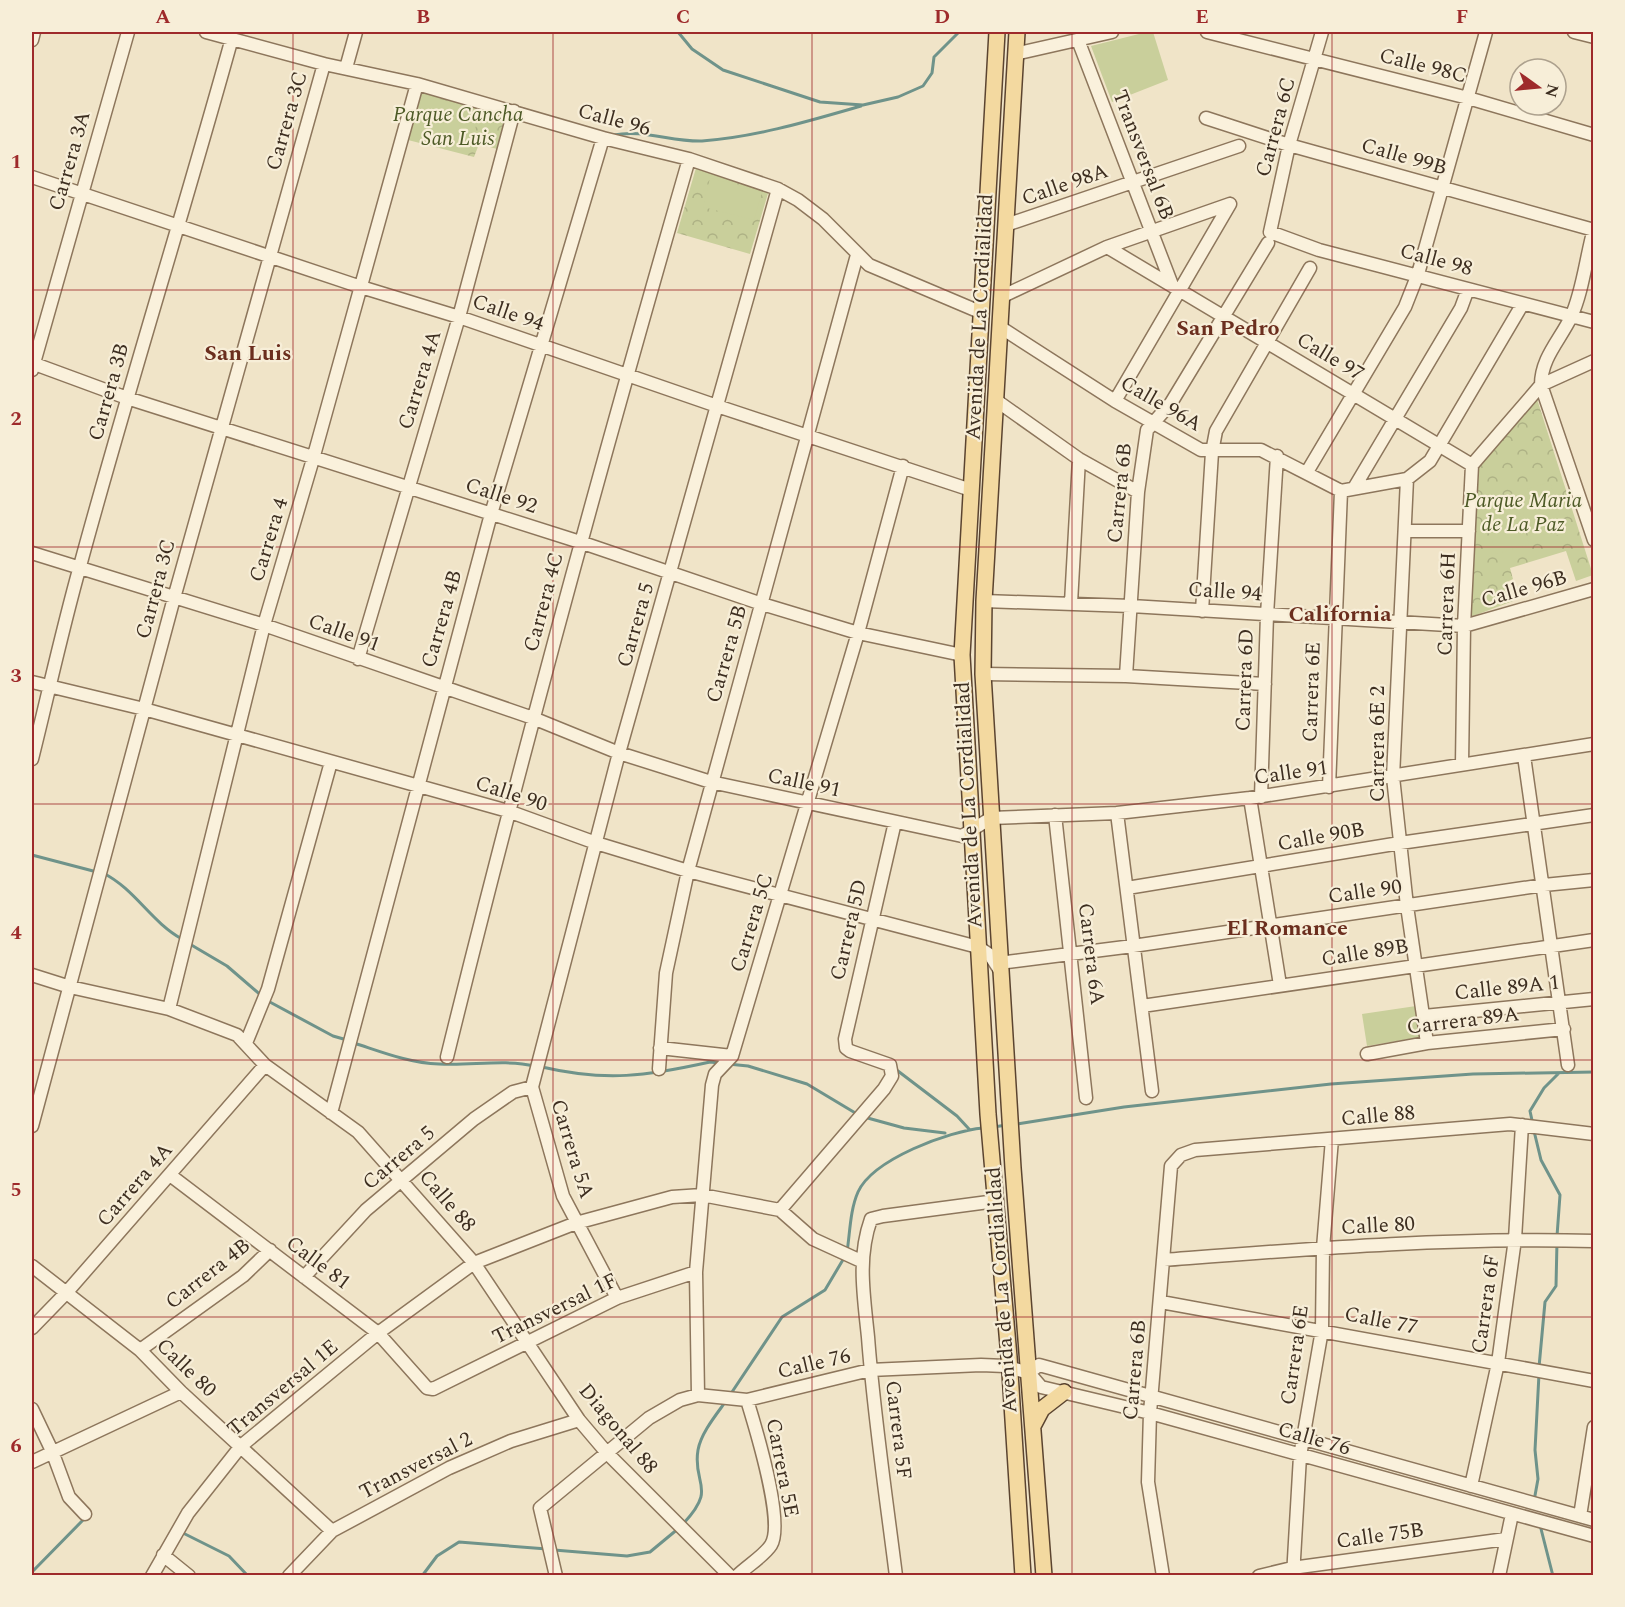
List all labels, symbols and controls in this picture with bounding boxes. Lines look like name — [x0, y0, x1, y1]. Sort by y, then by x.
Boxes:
text: A — [155, 2, 171, 32]
text: B — [416, 2, 430, 32]
text: C — [676, 2, 690, 32]
text: D — [934, 2, 950, 32]
text: E — [1195, 2, 1209, 32]
text: F — [1456, 2, 1468, 32]
street label: Calle 98C — [1376, 40, 1470, 92]
north arrow — [1508, 57, 1568, 117]
street label: Carrera 3C — [258, 67, 316, 175]
street label: Carrera 6C — [1247, 74, 1305, 180]
text: N — [1538, 81, 1565, 100]
street label: Transversal 6B — [1103, 85, 1183, 225]
street label: Calle 96 — [574, 95, 654, 145]
park label: Parque Cancha San Luis — [393, 99, 524, 155]
street label: Carrera 3A — [40, 107, 100, 215]
street label: Calle 99B — [1357, 129, 1451, 185]
text: 1 — [10, 147, 22, 177]
street label: Calle 98A — [1017, 155, 1113, 215]
street label: Avenida de La Cordialidad — [958, 193, 1002, 441]
street label: Calle 98 — [1396, 235, 1476, 285]
street label: Calle 94 — [468, 286, 549, 340]
district label: San Pedro — [1176, 312, 1280, 345]
street label: Calle 97 — [1290, 324, 1370, 390]
street label: Carrera 4A — [390, 326, 450, 434]
district label: San Luis — [204, 337, 292, 370]
street label: Carrera 3B — [80, 339, 138, 445]
street label: Calle 96A — [1114, 368, 1208, 440]
text: 2 — [10, 404, 22, 434]
street label: Carrera 6B — [1099, 441, 1141, 545]
street label: Calle 92 — [461, 469, 541, 523]
park label: Parque Maria de La Paz — [1464, 485, 1583, 541]
street label: Carrera 4 — [241, 493, 297, 586]
street label: Carrera 3C — [127, 536, 185, 642]
street label: Carrera 4C — [515, 549, 573, 655]
street label: Carrera 6H — [1429, 552, 1465, 656]
street label: Calle 96B — [1477, 561, 1571, 617]
street label: Carrera 4B — [413, 566, 471, 672]
street label: Calle 94 — [1187, 573, 1264, 611]
street label: Carrera 5 — [609, 579, 663, 671]
district label: California — [1288, 598, 1392, 631]
street label: Carrera 5B — [698, 601, 756, 707]
street label: Calle 91 — [304, 605, 384, 661]
street label: Carrera 6D — [1227, 628, 1263, 732]
street label: Carrera 6E — [1294, 641, 1330, 743]
text: 3 — [10, 661, 22, 691]
street label: Avenida de La Cordialidad — [947, 681, 991, 929]
street label: Carrera 6E 2 — [1362, 686, 1394, 802]
street label: Calle 91 — [1252, 752, 1330, 794]
street label: Calle 91 — [764, 760, 844, 806]
street label: Calle 90 — [471, 767, 551, 821]
street label: Calle 90B — [1275, 814, 1367, 860]
street label: Carrera 5C — [722, 869, 782, 977]
street label: Calle 90 — [1326, 871, 1404, 913]
street label: Carrera 5D — [822, 876, 876, 984]
street label: Carrera 6A — [1069, 901, 1113, 1007]
district label: El Romance — [1226, 912, 1348, 945]
text: 4 — [10, 918, 22, 948]
street label: Calle 89B — [1319, 930, 1411, 976]
street label: Calle 89A 1 — [1453, 967, 1561, 1009]
street label: Carrera 89A — [1405, 998, 1521, 1044]
street label: Carrera 5A — [542, 1095, 602, 1203]
street label: Calle 88 — [1340, 1097, 1416, 1135]
street label: Carrera 5 — [355, 1118, 443, 1198]
street label: Carrera 4A — [89, 1136, 181, 1234]
street label: Calle 88 — [411, 1163, 483, 1239]
street label: Avenida de La Cordialidad — [977, 1166, 1027, 1414]
text: 5 — [10, 1175, 22, 1205]
street label: Calle 80 — [1340, 1208, 1416, 1244]
street label: Calle 81 — [279, 1228, 357, 1298]
street label: Carrera 4B — [158, 1230, 258, 1318]
street label: Carrera 6F — [1463, 1252, 1509, 1356]
street label: Transversal 1F — [487, 1265, 623, 1353]
street label: Calle 77 — [1342, 1298, 1420, 1344]
street label: Carrera 6E — [1272, 1303, 1318, 1407]
street label: Carrera 6B — [1115, 1318, 1155, 1422]
street label: Calle 80 — [148, 1331, 224, 1405]
street label: Transversal 1E — [220, 1332, 346, 1444]
street label: Calle 76 — [774, 1340, 854, 1388]
street label: Diagonal 88 — [570, 1376, 666, 1482]
street label: Carrera 5F — [876, 1379, 920, 1481]
street label: Calle 76 — [1274, 1413, 1354, 1465]
street label: Carrera 5E — [757, 1416, 807, 1520]
street label: Transversal 2 — [354, 1424, 478, 1508]
text: 6 — [10, 1431, 22, 1461]
street label: Calle 75B — [1334, 1514, 1426, 1558]

